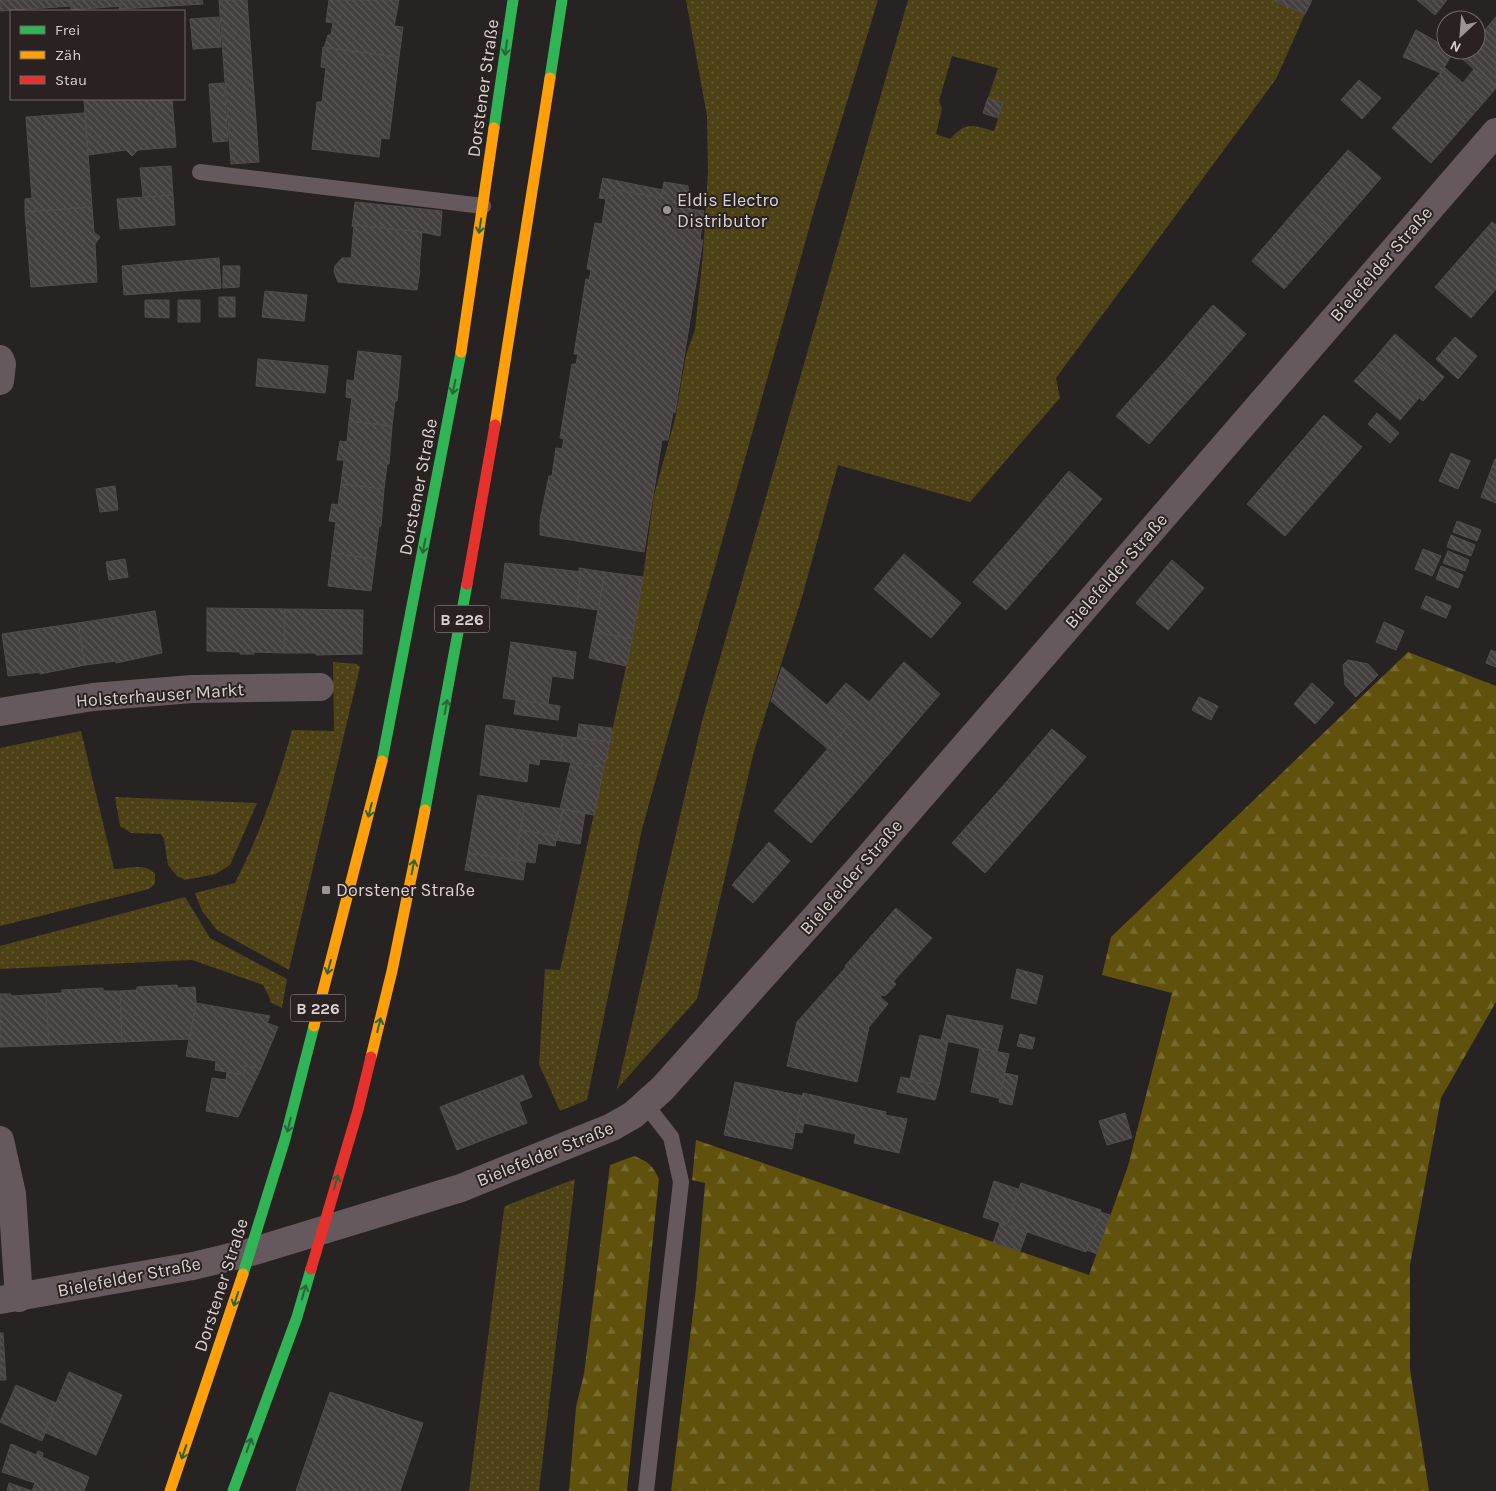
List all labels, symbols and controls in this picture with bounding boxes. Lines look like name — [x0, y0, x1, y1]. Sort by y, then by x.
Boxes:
legend — [10, 10, 185, 100]
north arrow — [1436, 10, 1486, 60]
street label: Dorstener Straße — [462, 18, 504, 158]
text: Frei — [55, 21, 80, 39]
text: N — [1447, 36, 1464, 56]
one-way arrow — [501, 40, 511, 56]
text: Zäh — [55, 46, 81, 64]
text: Stau — [55, 71, 87, 89]
place label: Eldis Electro Distributor — [677, 189, 779, 232]
street label: Bielefelder Straße — [1325, 202, 1437, 326]
marker: Eldis Electro Distributor — [661, 204, 673, 216]
one-way arrow — [474, 218, 484, 234]
one-way arrow — [449, 378, 458, 394]
street label: Dorstener Straße — [394, 417, 442, 557]
street label: Bielefelder Straße — [1060, 509, 1172, 633]
one-way arrow — [419, 538, 429, 554]
road number: B 226 — [434, 606, 490, 632]
street label: Holsterhauser Markt — [75, 678, 245, 712]
one-way arrow — [441, 700, 451, 716]
one-way arrow — [365, 802, 374, 818]
street label: Bielefelder Straße — [795, 815, 907, 939]
one-way arrow — [409, 859, 418, 875]
place label: Dorstener Straße — [336, 879, 475, 901]
marker: Dorstener Straße — [320, 884, 332, 896]
one-way arrow — [324, 959, 333, 975]
road number: B 226 — [290, 994, 346, 1021]
one-way arrow — [374, 1018, 384, 1034]
one-way arrow — [283, 1116, 293, 1132]
street label: Bielefelder Straße — [473, 1117, 617, 1191]
one-way arrow — [332, 1175, 342, 1191]
street label: Dorstener Straße — [189, 1216, 253, 1354]
street label: Bielefelder Straße — [55, 1252, 203, 1302]
one-way arrow — [299, 1284, 309, 1300]
one-way arrow — [231, 1290, 241, 1306]
one-way arrow — [245, 1438, 254, 1453]
one-way arrow — [179, 1444, 188, 1460]

